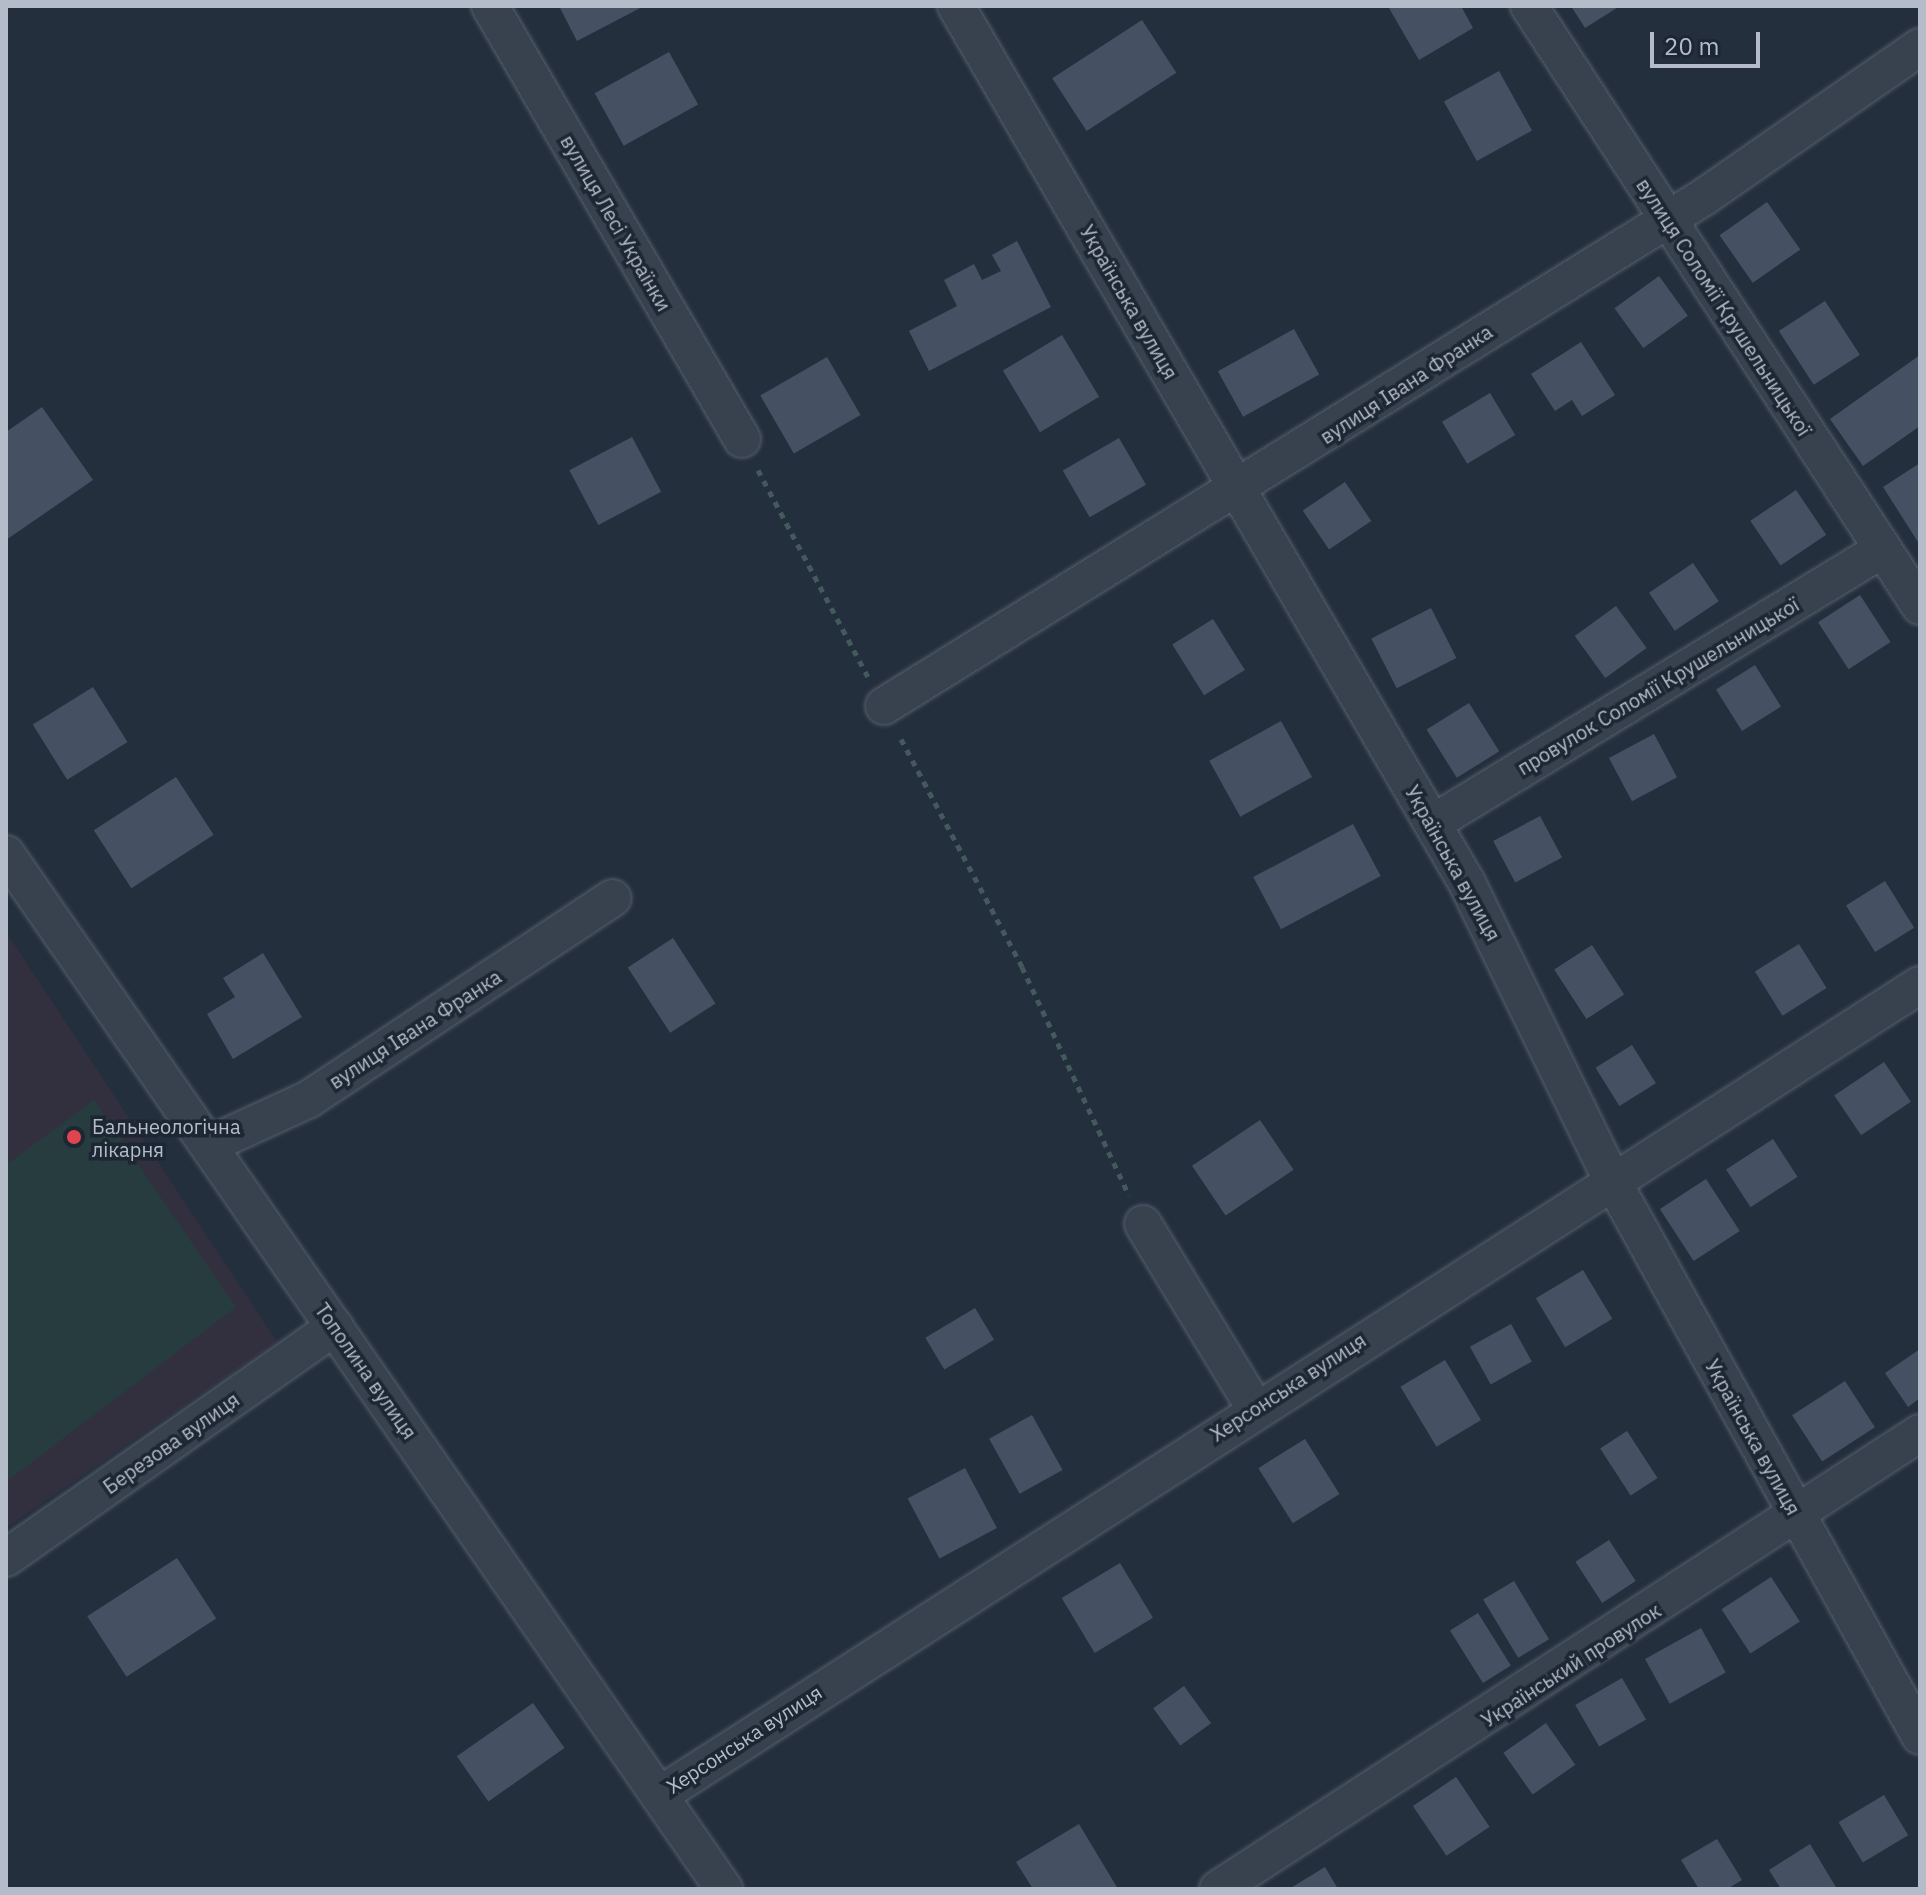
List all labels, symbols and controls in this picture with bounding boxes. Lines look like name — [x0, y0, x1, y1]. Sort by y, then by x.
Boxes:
scale bar — [1654, 16, 1764, 66]
text: 20 m — [1664, 30, 1719, 62]
street label: вулиця Лесі Українки — [556, 131, 676, 315]
street label: вулиця Соломії Крушельницької — [1632, 174, 1816, 440]
street label: Українська вулиця — [1075, 221, 1183, 383]
street label: вулиця Івана Франка — [1315, 319, 1497, 449]
street label: провулок Соломії Крушельницької — [1513, 592, 1803, 780]
street label: Українська вулиця — [1400, 781, 1506, 945]
street label: вулиця Івана Франка — [324, 964, 506, 1094]
place label: Бальнеологічна лікарня — [92, 1114, 241, 1161]
marker: Бальнеологічна лікарня — [63, 1126, 85, 1148]
street label: Тополина вулиця — [310, 1298, 422, 1444]
street label: Херсонська вулиця — [1206, 1328, 1370, 1446]
street label: Українська вулиця — [1700, 1355, 1806, 1519]
street label: Березова вулиця — [98, 1387, 244, 1499]
street label: Український провулок — [1477, 1598, 1665, 1732]
street label: Херсонська вулиця — [662, 1680, 826, 1798]

